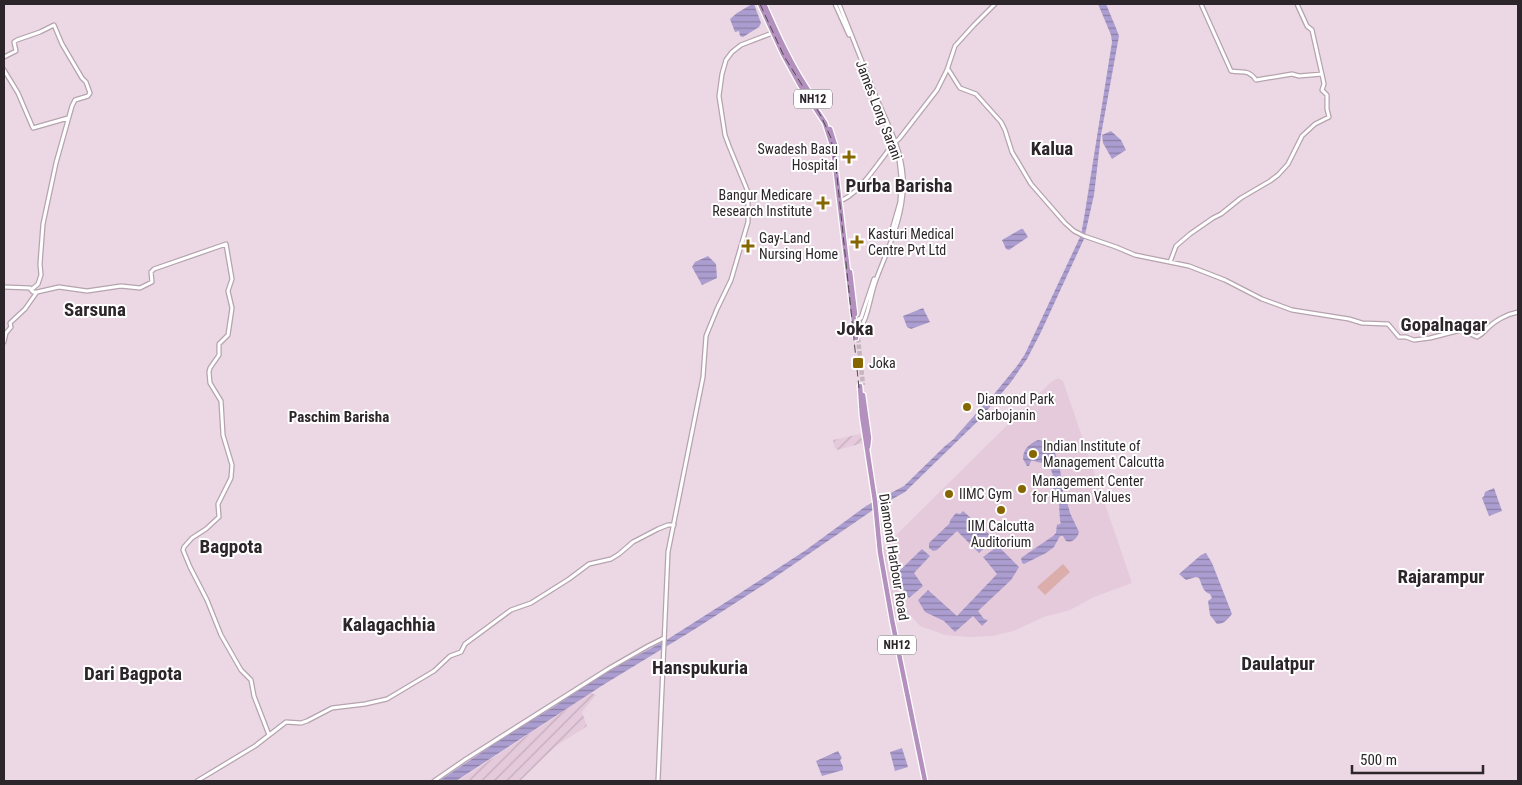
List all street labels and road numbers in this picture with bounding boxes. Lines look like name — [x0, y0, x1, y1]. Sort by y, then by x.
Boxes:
street label: James Long Sarani — [853, 58, 905, 162]
road number: NH12 — [794, 90, 832, 108]
street label: Diamond Harbour Road — [876, 492, 912, 622]
road number: NH12 — [878, 636, 916, 654]

